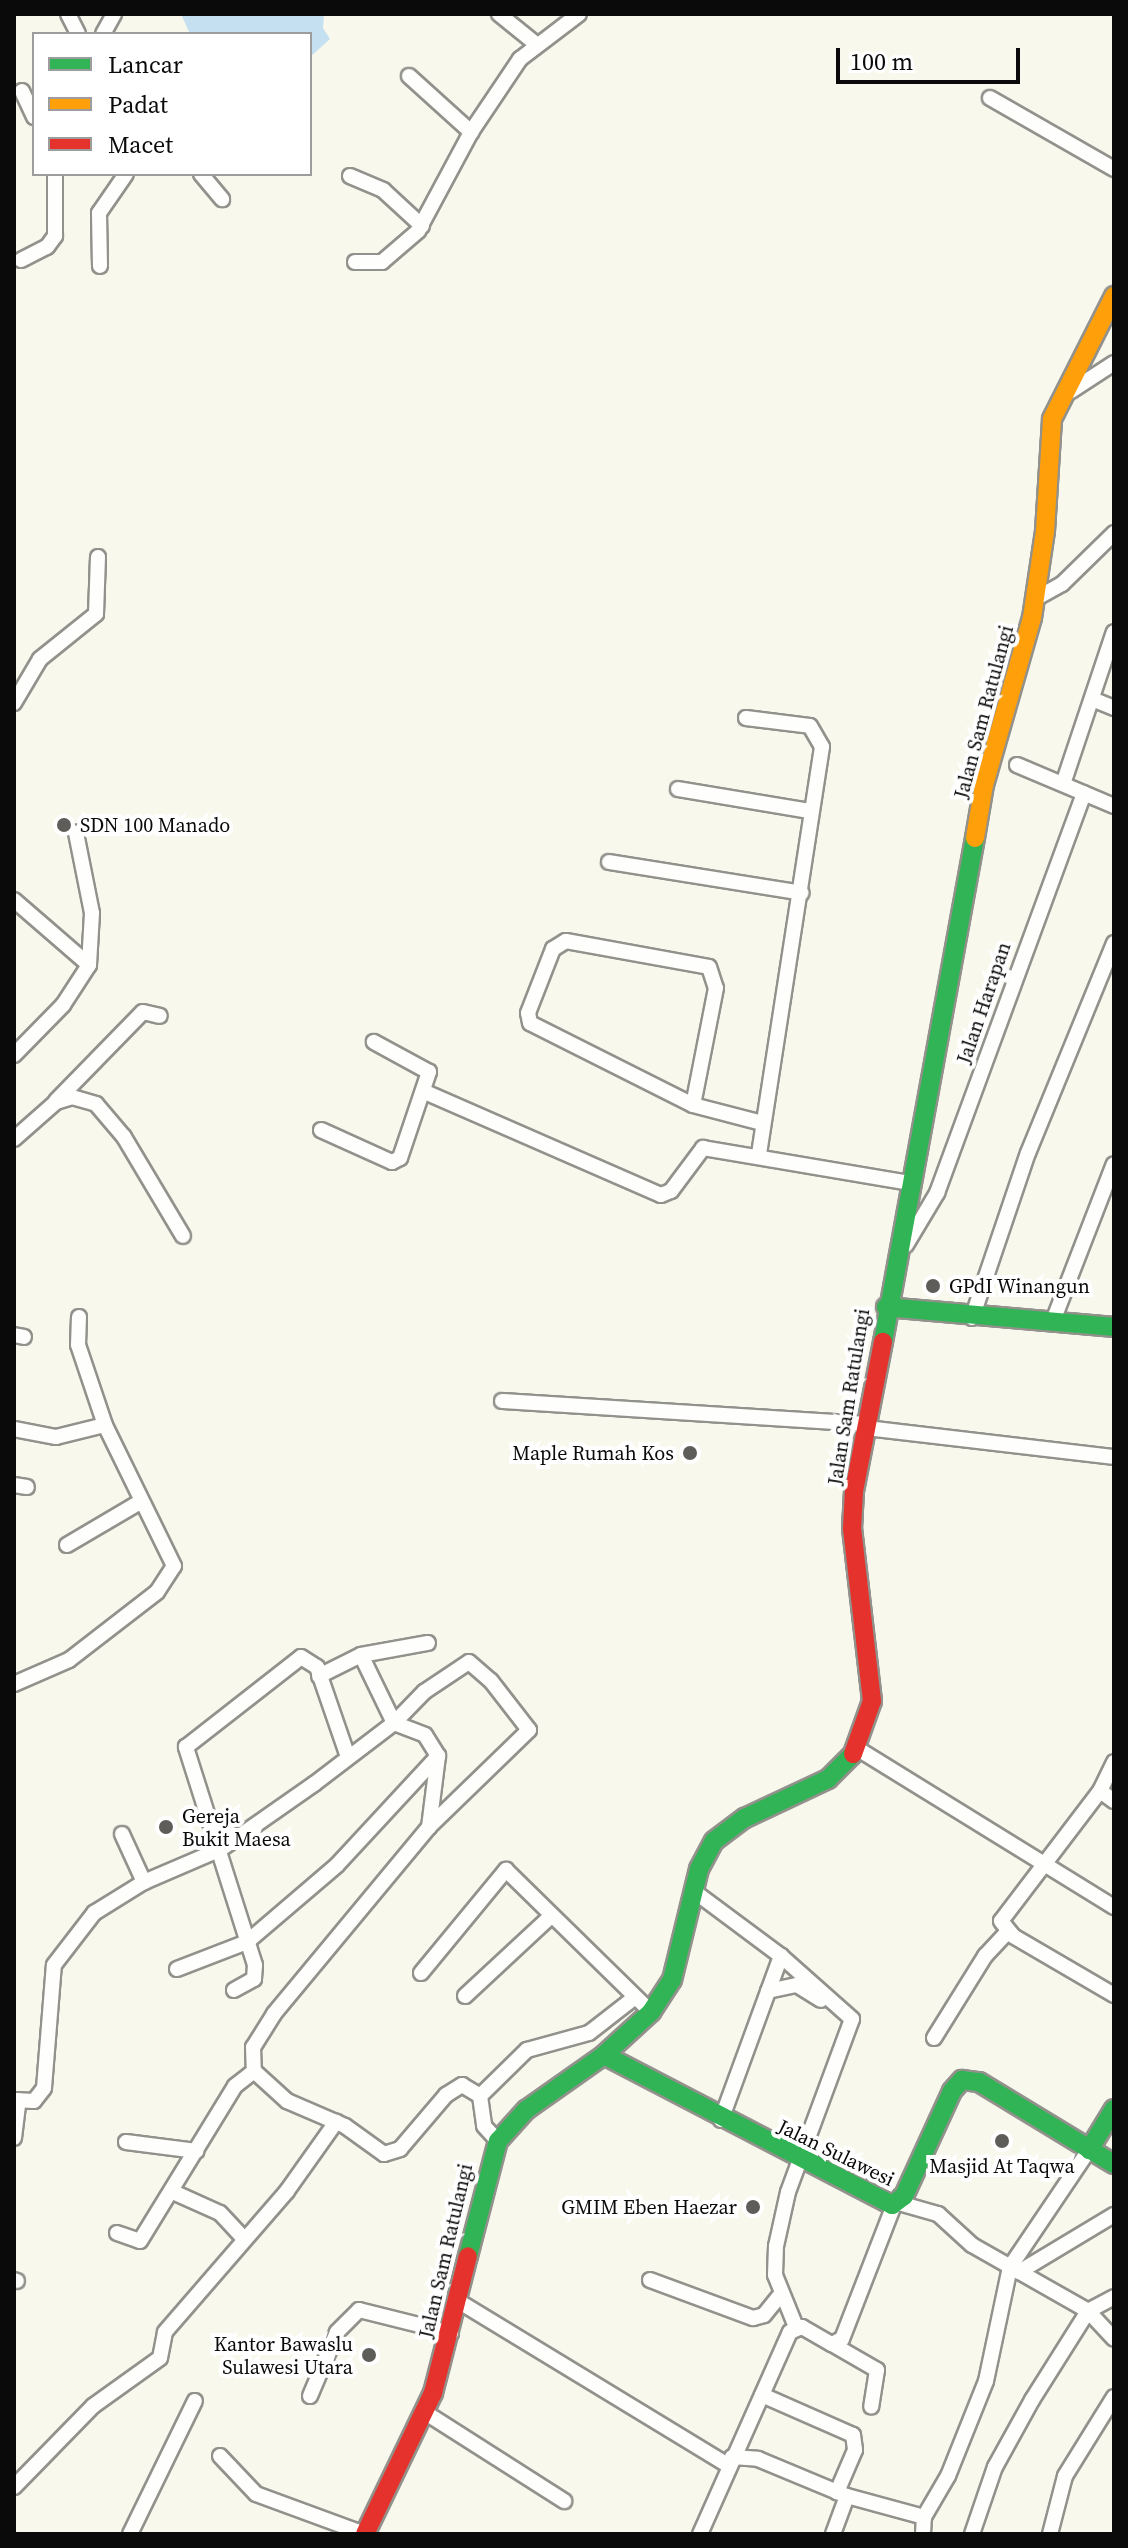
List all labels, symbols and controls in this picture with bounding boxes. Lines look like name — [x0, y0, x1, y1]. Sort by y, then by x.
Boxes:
legend — [32, 32, 312, 176]
scale bar — [840, 32, 1024, 82]
text: 100 m — [850, 45, 913, 78]
text: Lancar — [108, 48, 183, 81]
text: Padat — [108, 88, 168, 121]
text: Macet — [108, 128, 173, 161]
street label: Jalan Sam Ratulangi — [949, 623, 1019, 801]
place label: SDN 100 Manado — [80, 813, 230, 837]
marker: SDN 100 Manado — [55, 816, 73, 834]
street label: Jalan Harapan — [952, 939, 1016, 1067]
place label: GPdI Winangun — [949, 1274, 1090, 1298]
marker: GPdI Winangun — [924, 1277, 942, 1295]
street label: Jalan Sam Ratulangi — [823, 1307, 875, 1487]
place label: Maple Rumah Kos — [512, 1441, 674, 1465]
marker: Maple Rumah Kos — [681, 1444, 699, 1462]
place label: Gereja Bukit Maesa — [182, 1804, 291, 1851]
marker: Gereja Bukit Maesa — [157, 1818, 175, 1836]
street label: Jalan Sulawesi — [774, 2114, 898, 2192]
marker: Masjid At Taqwa — [993, 2132, 1011, 2150]
place label: Masjid At Taqwa — [929, 2154, 1075, 2178]
street label: Jalan Sam Ratulangi — [414, 2161, 478, 2341]
place label: GMIM Eben Haezar — [561, 2195, 737, 2219]
marker: GMIM Eben Haezar — [744, 2198, 762, 2216]
place label: Kantor Bawaslu Sulawesi Utara — [214, 2332, 353, 2379]
marker: Kantor Bawaslu Sulawesi Utara — [360, 2346, 378, 2364]

